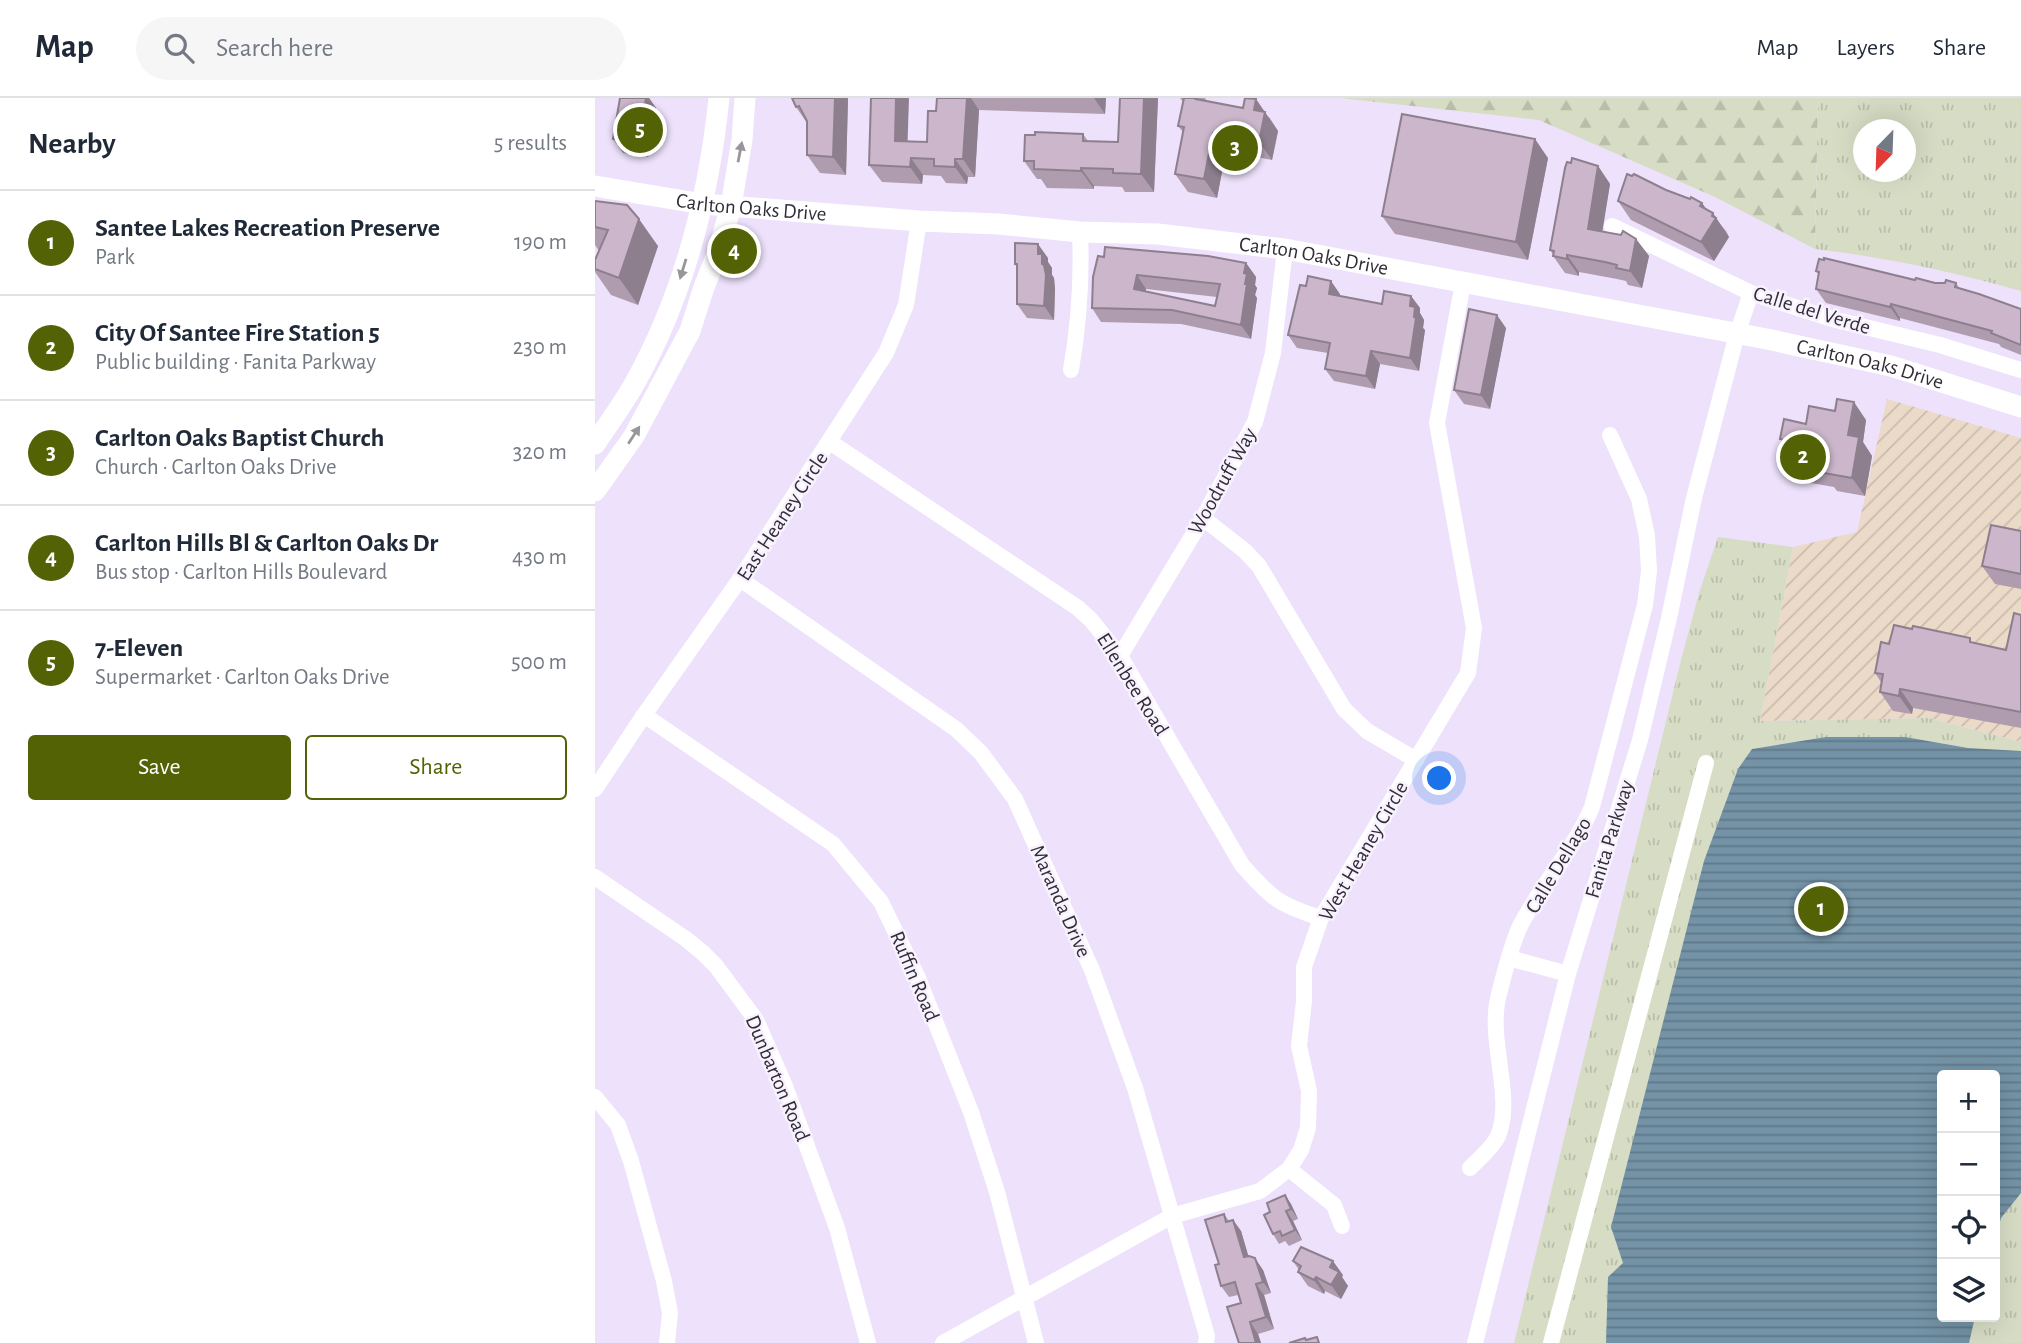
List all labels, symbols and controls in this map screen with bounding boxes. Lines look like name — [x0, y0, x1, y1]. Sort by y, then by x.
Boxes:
search box — [136, 17, 626, 80]
icon: search — [160, 29, 198, 67]
text: Map — [35, 31, 94, 64]
text: Search here — [216, 35, 334, 61]
text: Map — [1756, 36, 1798, 60]
text: Layers — [1836, 36, 1895, 60]
text: Share — [1933, 36, 1986, 60]
pin: 5 — [617, 104, 663, 156]
north arrow — [1853, 119, 1916, 182]
pin: 3 — [1212, 122, 1258, 174]
text: Nearby — [28, 129, 116, 159]
text: 5 results — [494, 132, 567, 155]
one-way arrow — [735, 141, 746, 163]
street label: Carlton Oaks Drive — [675, 190, 827, 225]
text: Santee Lakes Recreation Preserve — [95, 215, 440, 241]
pin: 4 — [711, 225, 757, 277]
text: 1 — [47, 231, 55, 254]
text: 190 m — [514, 231, 567, 254]
street label: Carlton Oaks Drive — [1238, 234, 1390, 279]
text: Park — [95, 246, 135, 269]
one-way arrow — [678, 259, 688, 280]
street label: Calle del Verde — [1751, 283, 1873, 338]
text: City Of Santee Fire Station 5 — [95, 320, 380, 346]
text: 2 — [46, 336, 56, 359]
text: 230 m — [513, 336, 567, 359]
street label: Carlton Oaks Drive — [1795, 336, 1946, 393]
text: Public building · Fanita Parkway — [95, 351, 376, 374]
street label: Woodruff Way — [1184, 424, 1260, 538]
text: Carlton Oaks Baptist Church — [95, 425, 384, 451]
one-way arrow — [628, 426, 641, 445]
pin: 2 — [1780, 431, 1826, 483]
text: 3 — [46, 441, 56, 464]
text: 320 m — [513, 441, 567, 464]
street label: East Heaney Circle — [733, 448, 832, 585]
text: Church · Carlton Oaks Drive — [95, 456, 337, 479]
text: Carlton Hills Bl & Carlton Oaks Dr — [95, 530, 438, 556]
text: 4 — [45, 546, 57, 569]
text: 430 m — [512, 546, 567, 569]
text: Bus stop · Carlton Hills Boulevard — [95, 561, 387, 584]
street label: Ellenbee Road — [1093, 629, 1172, 739]
text: 7-Eleven — [95, 635, 183, 661]
text: 5 — [46, 651, 56, 674]
text: 500 m — [511, 651, 567, 674]
text: Supermarket · Carlton Oaks Drive — [95, 666, 390, 689]
button: Save — [28, 735, 291, 800]
button: Share — [305, 735, 567, 800]
your location — [1422, 761, 1456, 795]
street label: West Heaney Circle — [1315, 778, 1412, 925]
street label: Fanita Parkway — [1582, 778, 1637, 901]
street label: Calle Dellago — [1522, 814, 1595, 917]
street label: Maranda Drive — [1026, 842, 1095, 961]
pin: 1 — [1798, 883, 1844, 935]
street label: Ruffin Road — [886, 928, 943, 1024]
street label: Dunbarton Road — [742, 1012, 814, 1144]
map controls — [1937, 1070, 2000, 1322]
button: + — [1937, 1070, 2000, 1133]
button: − — [1937, 1133, 2000, 1196]
button: locate — [1937, 1196, 2000, 1259]
button: layers — [1937, 1259, 2000, 1322]

